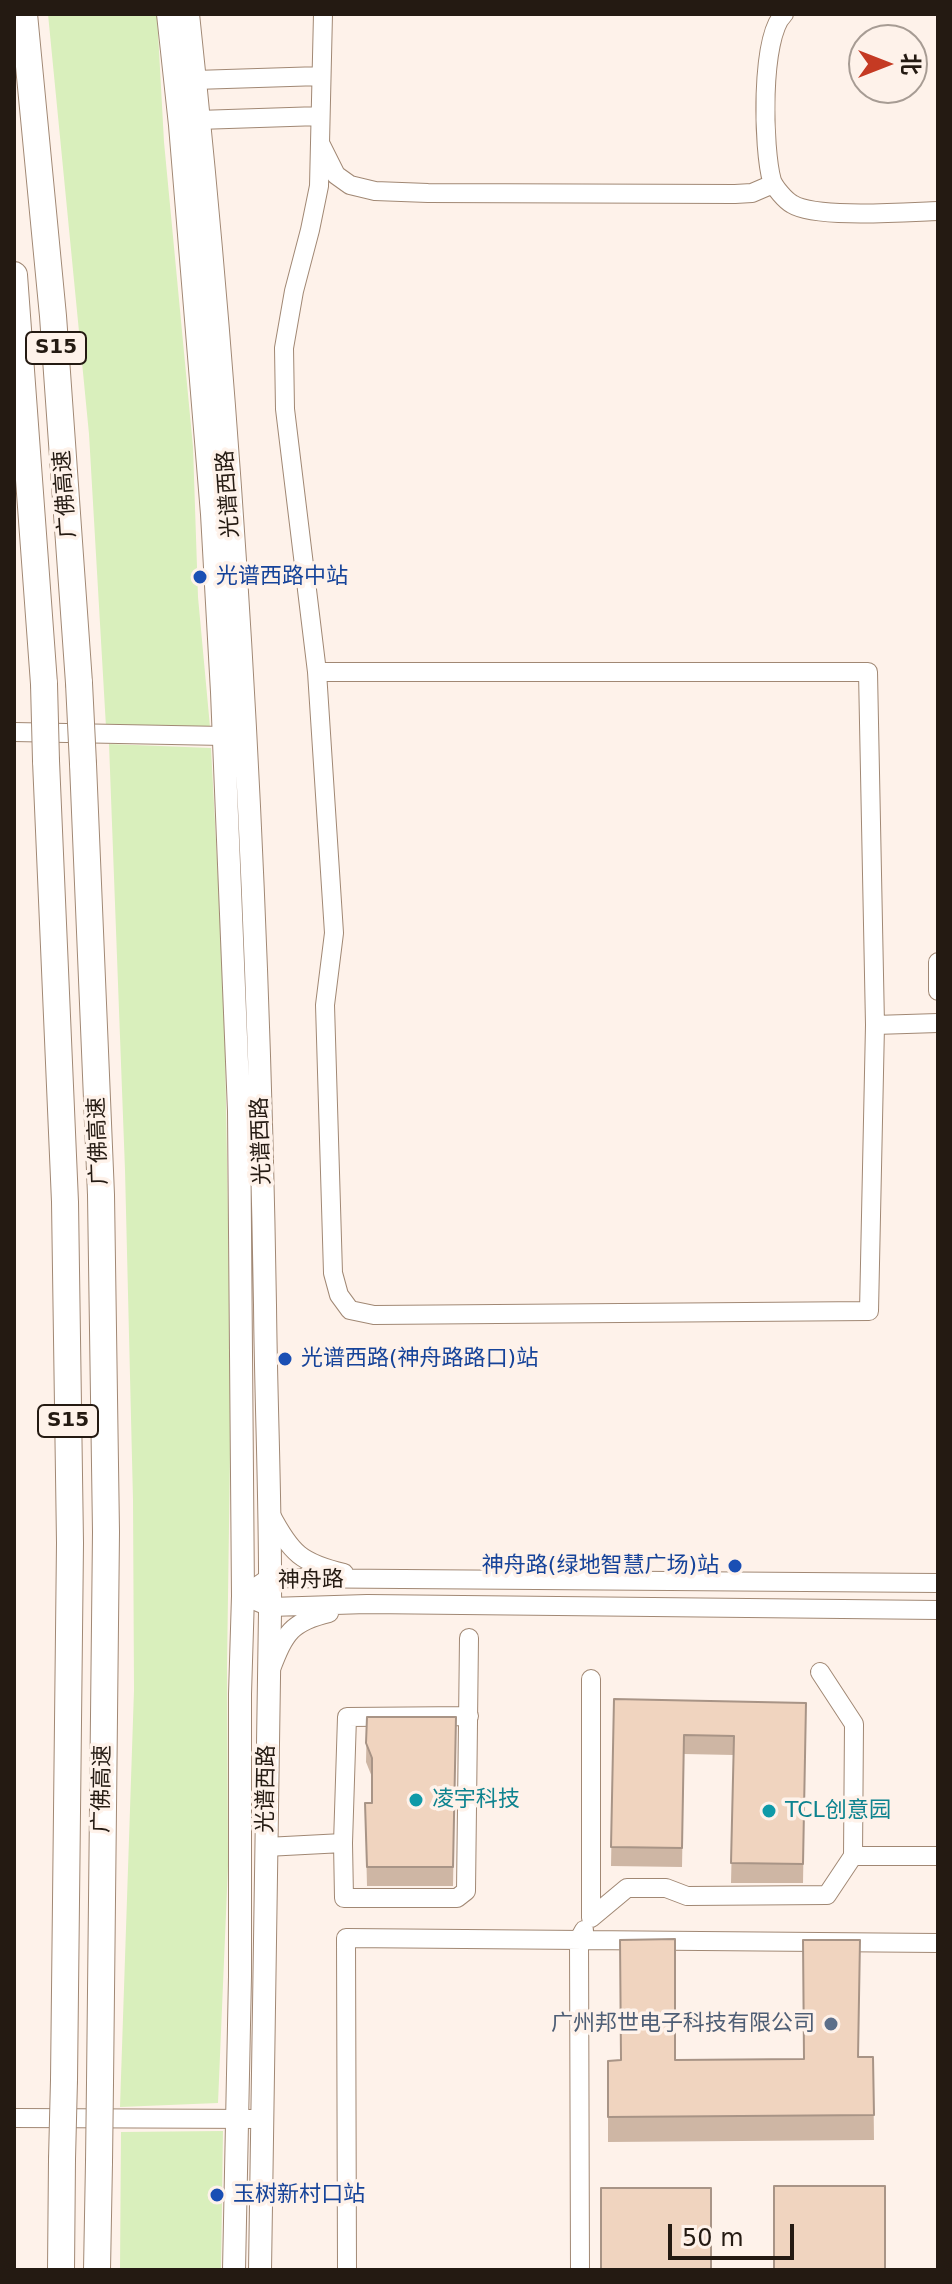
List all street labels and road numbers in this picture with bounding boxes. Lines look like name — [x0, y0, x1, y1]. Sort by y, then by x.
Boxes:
road number: S15 — [26, 332, 86, 364]
street label: 广佛高速 — [50, 449, 82, 539]
street label: 光谱西路 — [213, 449, 245, 539]
street label: 广佛高速 — [84, 1097, 114, 1185]
street label: 光谱西路 — [247, 1097, 277, 1185]
road number: S15 — [38, 1405, 98, 1437]
street label: 神舟路 — [278, 1567, 344, 1595]
street label: 广佛高速 — [89, 1745, 117, 1833]
street label: 光谱西路 — [253, 1745, 281, 1833]

